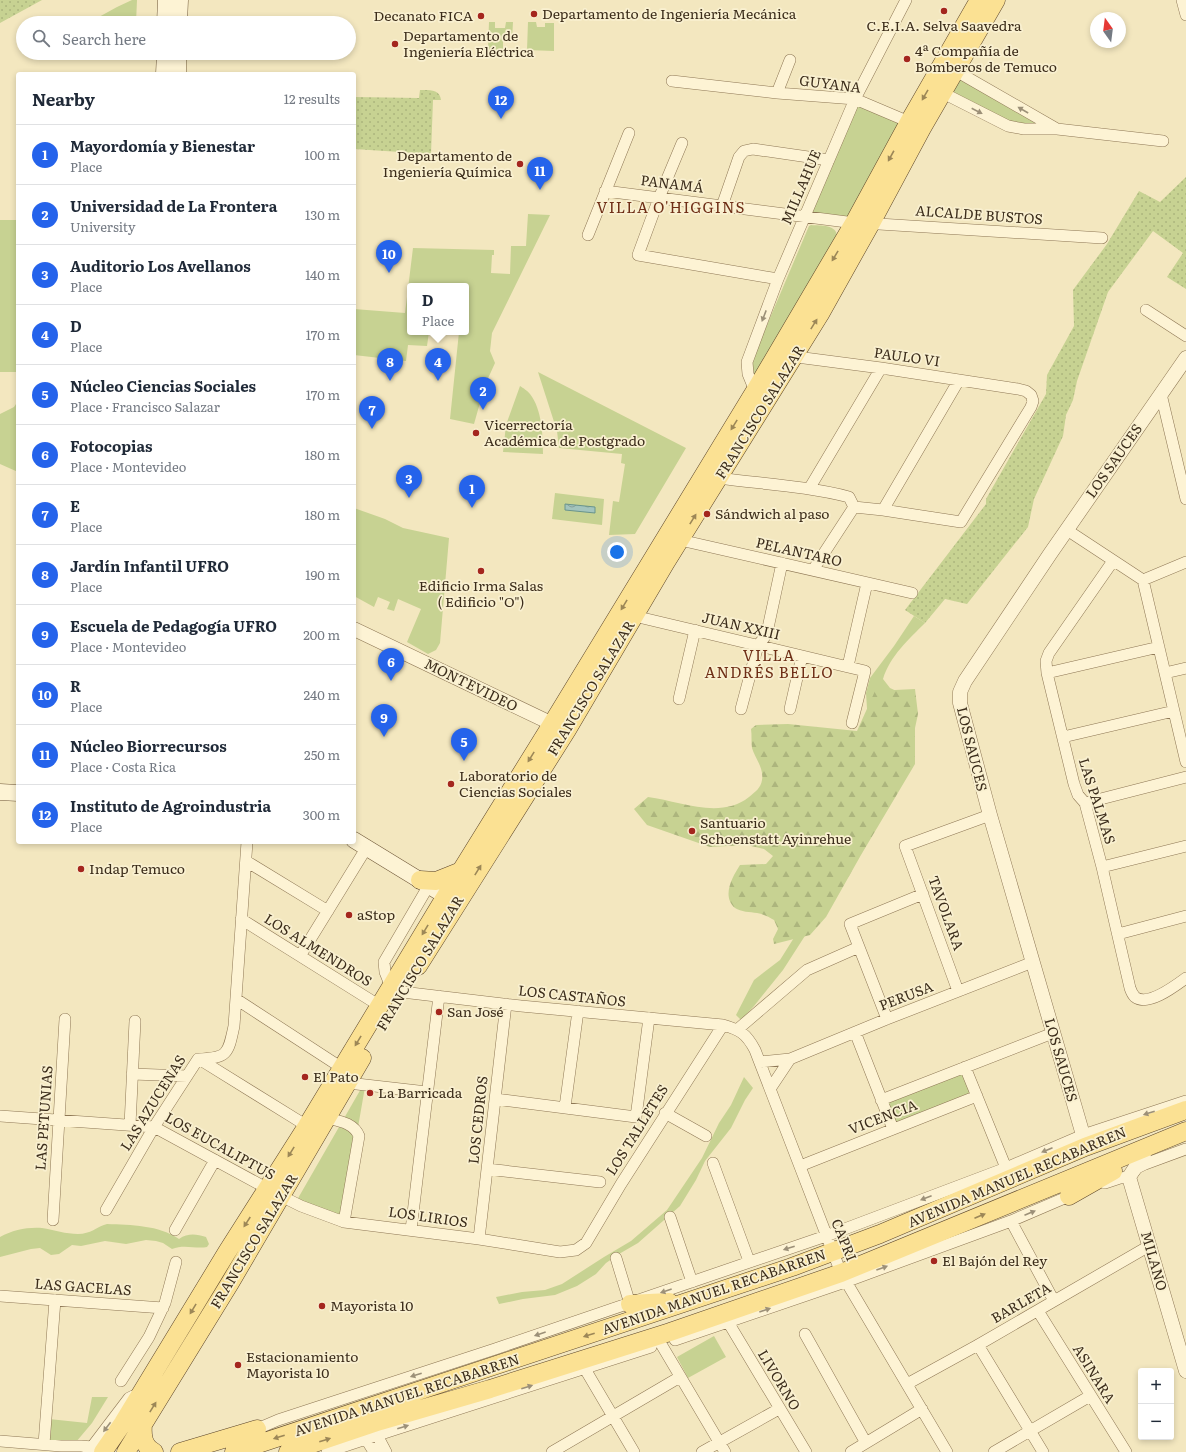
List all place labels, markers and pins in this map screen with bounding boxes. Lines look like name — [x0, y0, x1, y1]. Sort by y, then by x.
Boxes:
place label: Departamento de Ingeniería Mecánica — [542, 3, 797, 23]
place label: Decanato FICA — [374, 5, 474, 25]
marker: C.E.I.A. Selva Saavedra — [939, 6, 949, 16]
marker: Departamento de Ingeniería Mecánica — [529, 9, 539, 19]
marker: Decanato FICA — [476, 11, 486, 21]
place label: C.E.I.A. Selva Saavedra — [867, 15, 1022, 35]
place label: Departamento de Ingeniería Eléctrica — [403, 25, 535, 61]
marker: Departamento de Ingeniería Eléctrica — [390, 39, 400, 49]
place label: 4ª Compañía de Bomberos de Temuco — [915, 40, 1057, 76]
marker: 4ª Compañía de Bomberos de Temuco — [902, 54, 912, 64]
pin: 12 — [488, 86, 514, 119]
place label: Departamento de Ingeniería Química — [383, 145, 512, 181]
pin: 11 — [527, 157, 553, 190]
marker: Departamento de Ingeniería Química — [515, 159, 525, 169]
pin: 10 — [376, 240, 402, 273]
pin: 8 — [377, 348, 403, 381]
pin: 4 — [425, 348, 451, 381]
pin: 2 — [470, 377, 496, 410]
pin: 7 — [359, 396, 385, 429]
place label: Vicerrectoría Académica de Postgrado — [484, 414, 645, 450]
marker: Vicerrectoría Académica de Postgrado — [471, 428, 481, 438]
pin: 3 — [396, 465, 422, 498]
pin: 1 — [459, 475, 485, 508]
place label: Sándwich al paso — [715, 503, 829, 523]
marker: Sándwich al paso — [702, 509, 712, 519]
marker: Edificio Irma Salas ( Edificio "O") — [476, 566, 486, 576]
place label: Edificio Irma Salas ( Edificio "O") — [419, 575, 543, 611]
pin: 6 — [378, 648, 404, 681]
pin: 9 — [371, 704, 397, 737]
pin: 5 — [451, 728, 477, 761]
place label: Laboratorio de Ciencias Sociales — [459, 765, 572, 801]
marker: Laboratorio de Ciencias Sociales — [446, 779, 456, 789]
place label: Santuario Schoenstatt Ayinrehue — [700, 812, 851, 848]
marker: Santuario Schoenstatt Ayinrehue — [687, 826, 697, 836]
place label: Indap Temuco — [89, 858, 185, 878]
marker: Indap Temuco — [76, 864, 86, 874]
place label: aStop — [357, 904, 395, 924]
marker: aStop — [344, 910, 354, 920]
place label: San José — [447, 1001, 504, 1021]
marker: San José — [434, 1007, 444, 1017]
place label: El Pato — [313, 1066, 359, 1086]
marker: El Pato — [300, 1072, 310, 1082]
place label: La Barricada — [378, 1082, 463, 1102]
marker: La Barricada — [365, 1088, 375, 1098]
place label: El Bajón del Rey — [942, 1250, 1048, 1270]
marker: El Bajón del Rey — [929, 1256, 939, 1266]
place label: Mayorista 10 — [330, 1295, 413, 1315]
marker: Mayorista 10 — [317, 1301, 327, 1311]
place label: Estacionamiento Mayorista 10 — [246, 1346, 358, 1382]
marker: Estacionamiento Mayorista 10 — [233, 1360, 243, 1370]

